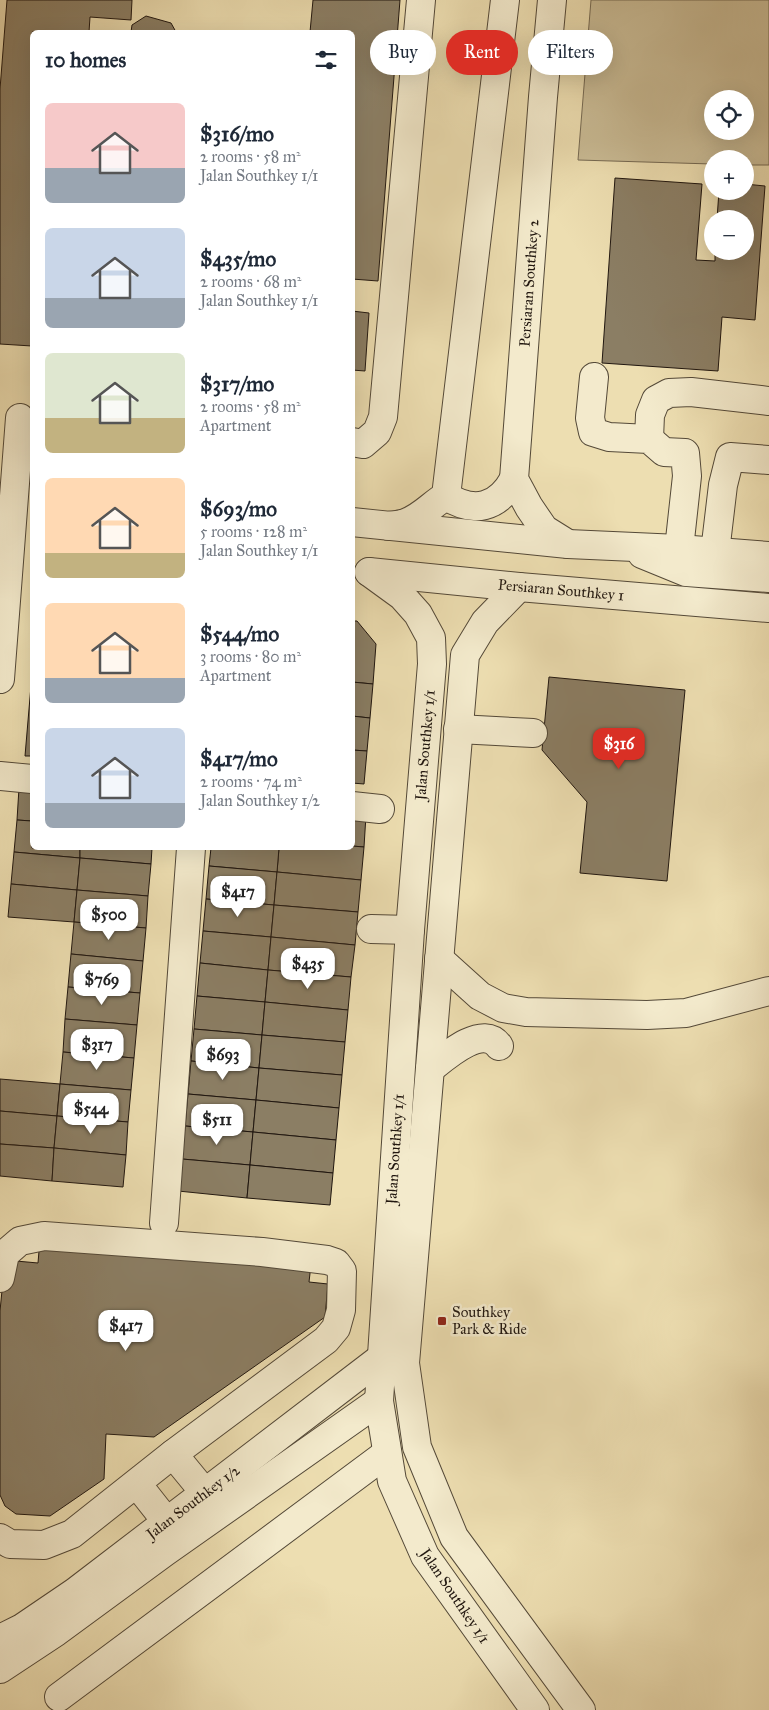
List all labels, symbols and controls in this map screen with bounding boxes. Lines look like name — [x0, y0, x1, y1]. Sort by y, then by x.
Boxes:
chip: Buy — [370, 30, 436, 75]
chip: Rent — [446, 30, 518, 75]
chip: Filters — [528, 30, 613, 75]
icon: filters — [312, 46, 340, 74]
text: 10 homes — [45, 47, 126, 73]
map controls — [704, 90, 754, 260]
button: locate — [704, 90, 754, 140]
text: $316/mo — [200, 121, 274, 147]
icon: home — [85, 123, 145, 183]
text: 2 rooms · 58 m² — [200, 147, 301, 166]
button: + — [704, 150, 754, 200]
text: Jalan Southkey 1/1 — [200, 166, 318, 185]
button: − — [704, 210, 754, 260]
street label: Persiaran Southkey 2 — [516, 218, 542, 347]
text: $435/mo — [200, 246, 276, 272]
icon: home — [85, 248, 145, 308]
text: 2 rooms · 68 m² — [200, 272, 301, 291]
text: Jalan Southkey 1/1 — [200, 291, 318, 310]
text: $317/mo — [200, 371, 274, 397]
icon: home — [85, 373, 145, 433]
text: 2 rooms · 58 m² — [200, 397, 301, 416]
text: Apartment — [200, 416, 272, 435]
text: $693/mo — [200, 496, 277, 522]
icon: home — [85, 498, 145, 558]
text: 5 rooms · 128 m² — [200, 522, 307, 541]
text: Jalan Southkey 1/1 — [200, 541, 318, 560]
street label: Persiaran Southkey 1 — [497, 576, 625, 604]
text: $544/mo — [200, 621, 279, 647]
icon: home — [85, 623, 145, 683]
text: 3 rooms · 80 m² — [200, 647, 301, 666]
text: Apartment — [200, 666, 272, 685]
street label: Jalan Southkey 1/1 — [411, 689, 440, 803]
pin: $316 — [589, 728, 649, 770]
text: $316 — [604, 734, 634, 753]
text: $417/mo — [200, 746, 278, 772]
icon: home — [85, 748, 145, 808]
text: 2 rooms · 74 m² — [200, 772, 302, 791]
text: Jalan Southkey 1/2 — [200, 791, 320, 810]
pin: $417 — [208, 876, 268, 918]
text: $417 — [221, 882, 255, 901]
pin: $500 — [79, 898, 139, 941]
text: $500 — [91, 905, 127, 924]
pin: $435 — [278, 948, 338, 990]
text: $435 — [292, 954, 324, 973]
pin: $769 — [72, 964, 132, 1006]
text: $769 — [85, 970, 119, 989]
pin: $317 — [67, 1028, 127, 1071]
text: $317 — [82, 1035, 112, 1054]
pin: $693 — [193, 1038, 253, 1081]
text: $693 — [207, 1045, 239, 1064]
pin: $544 — [61, 1092, 121, 1135]
street label: Jalan Southkey 1/1 — [382, 1093, 409, 1207]
text: $544 — [74, 1099, 108, 1118]
pin: $511 — [187, 1104, 247, 1146]
text: $511 — [202, 1110, 232, 1129]
place label: Southkey Park & Ride — [452, 1303, 527, 1338]
pin: $417 — [96, 1310, 156, 1352]
marker: Southkey Park & Ride — [436, 1315, 448, 1327]
text: $417 — [109, 1316, 143, 1335]
street label: Jalan Southkey 1/2 — [141, 1461, 244, 1545]
street label: Jalan Southkey 1/1 — [415, 1543, 493, 1648]

